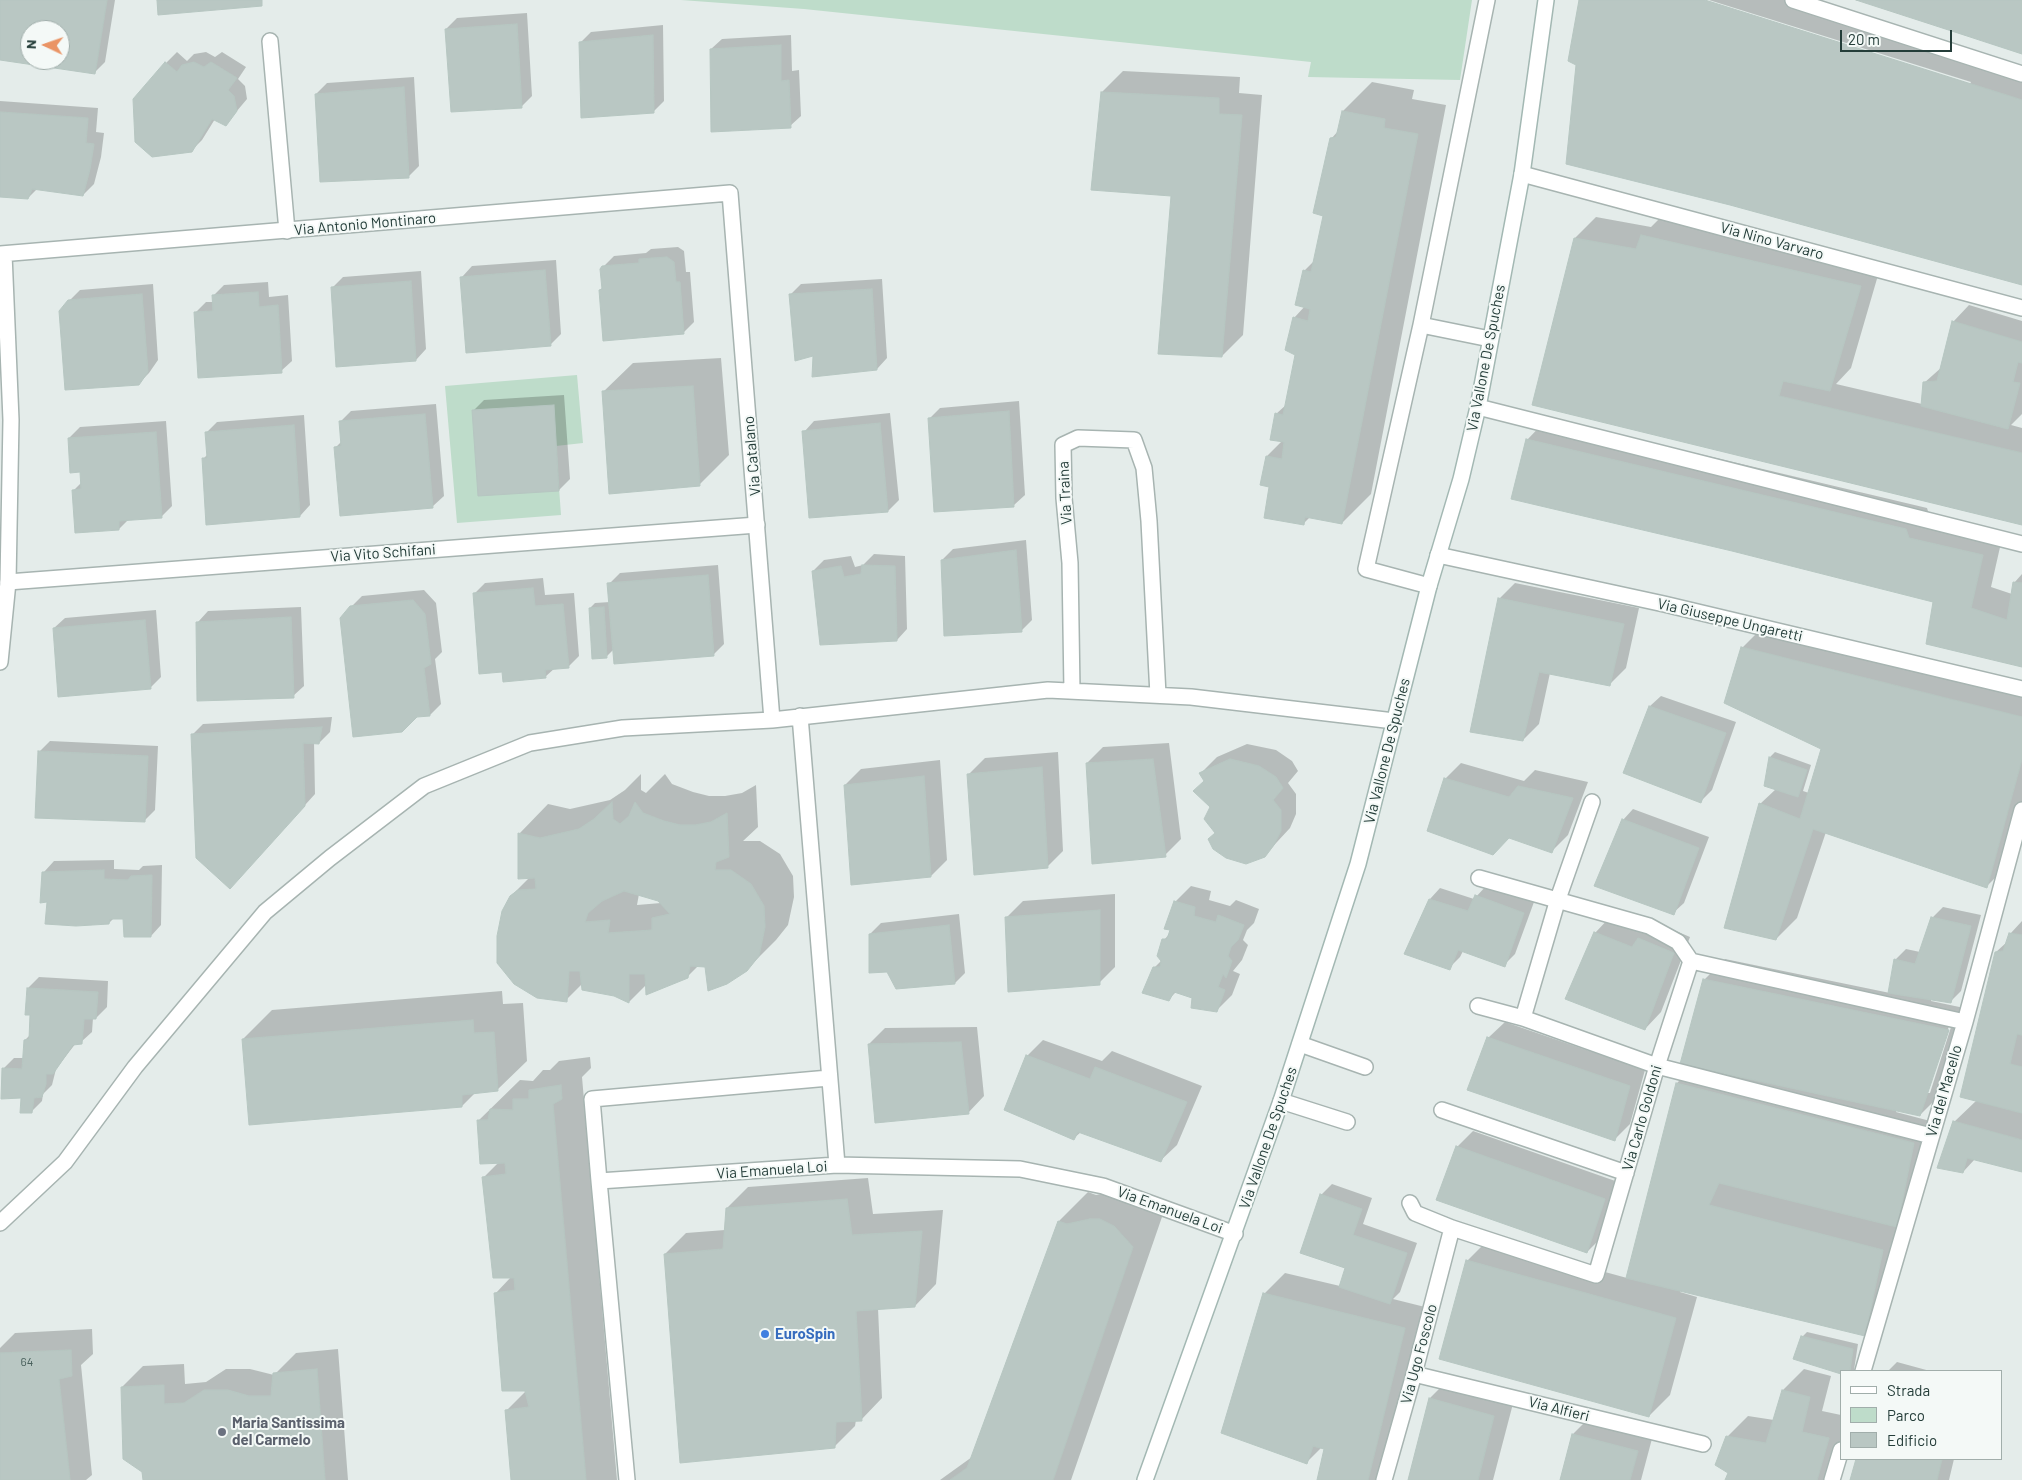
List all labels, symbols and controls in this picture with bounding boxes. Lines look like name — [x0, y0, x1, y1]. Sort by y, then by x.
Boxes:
north arrow — [20, 20, 70, 70]
scale bar — [1842, 20, 1954, 52]
text: 20 m — [1848, 30, 1880, 48]
text: N — [22, 39, 39, 49]
street label: Via Antonio Montinaro — [293, 209, 437, 239]
street label: Via Nino Varvaro — [1718, 219, 1826, 263]
street label: Via Vallone De Spuches — [1463, 283, 1509, 433]
street label: Via Catalano — [740, 415, 764, 497]
street label: Via Traina — [1054, 461, 1076, 525]
street label: Via Vito Schifani — [330, 540, 436, 566]
street label: Via Giuseppe Ungaretti — [1656, 595, 1804, 645]
street label: Via Vallone De Spuches — [1360, 676, 1414, 826]
street label: Via del Macello — [1922, 1043, 1966, 1139]
street label: Via Carlo Goldoni — [1618, 1063, 1666, 1173]
street label: Via Vallone De Spuches — [1235, 1064, 1301, 1212]
street label: Via Emanuela Loi — [716, 1157, 828, 1183]
street label: Via Emanuela Loi — [1115, 1183, 1225, 1237]
street label: Via Ugo Foscolo — [1397, 1302, 1441, 1406]
place label: EuroSpin — [775, 1325, 835, 1343]
marker: EuroSpin — [759, 1328, 771, 1340]
house number: 64 — [21, 1355, 33, 1369]
legend — [1840, 1370, 2002, 1460]
text: Strada — [1887, 1381, 1930, 1399]
street label: Via Alfieri — [1527, 1393, 1591, 1425]
text: Parco — [1887, 1406, 1925, 1424]
place label: Maria Santissima del Carmelo — [232, 1414, 345, 1449]
marker: Maria Santissima del Carmelo — [216, 1426, 228, 1438]
text: Edificio — [1887, 1431, 1937, 1449]

